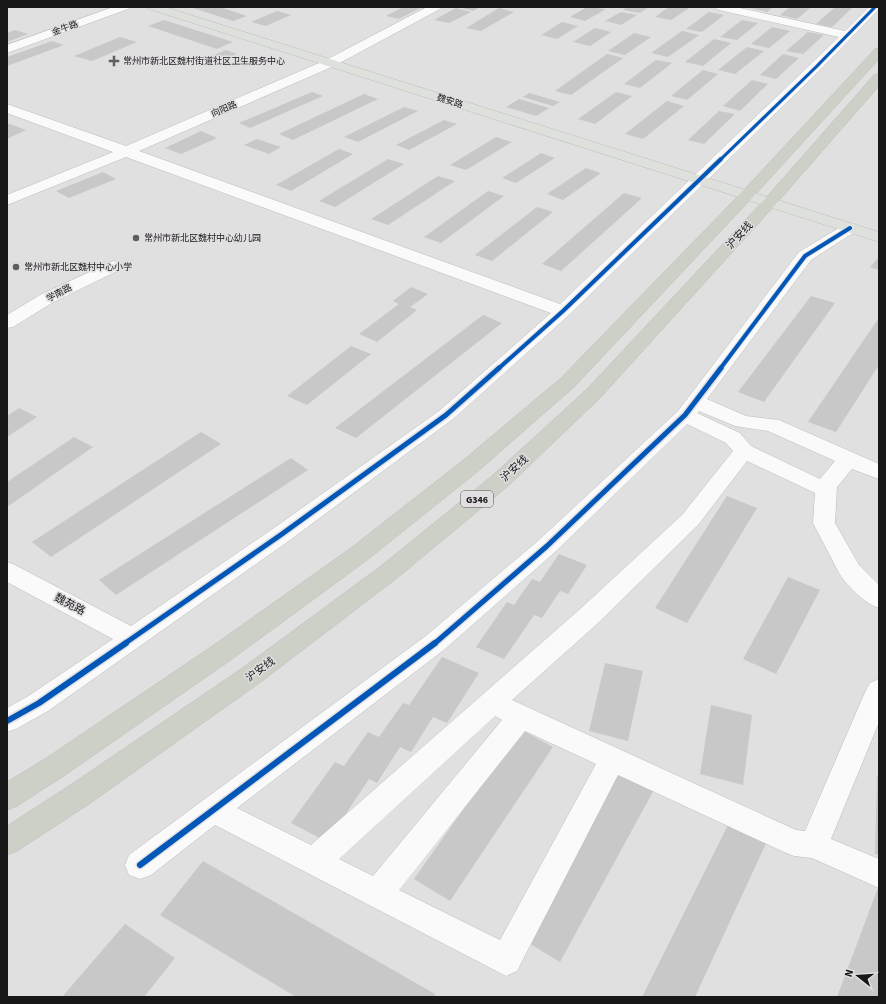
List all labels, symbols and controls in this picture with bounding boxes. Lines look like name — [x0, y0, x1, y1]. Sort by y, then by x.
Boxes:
street label: 金牛路 — [50, 18, 80, 39]
marker: 常州市新北区魏村街道社区卫生服务中心 — [108, 55, 120, 67]
place label: 常州市新北区魏村街道社区卫生服务中心 — [123, 55, 285, 68]
street label: 魏安路 — [435, 91, 465, 112]
street label: 向阳路 — [209, 98, 239, 121]
street label: 沪安线 — [723, 218, 756, 253]
place label: 常州市新北区魏村中心幼儿园 — [144, 232, 261, 245]
marker: 常州市新北区魏村中心幼儿园 — [131, 233, 141, 243]
place label: 常州市新北区魏村中心小学 — [24, 261, 132, 274]
marker: 常州市新北区魏村中心小学 — [11, 262, 21, 272]
street label: 学南路 — [44, 281, 74, 306]
street label: 沪安线 — [497, 452, 532, 485]
road number: G346 — [461, 491, 493, 507]
street label: 魏苑路 — [52, 590, 88, 619]
street label: 沪安线 — [243, 654, 278, 685]
north arrow — [838, 956, 878, 996]
text: N — [841, 968, 857, 979]

